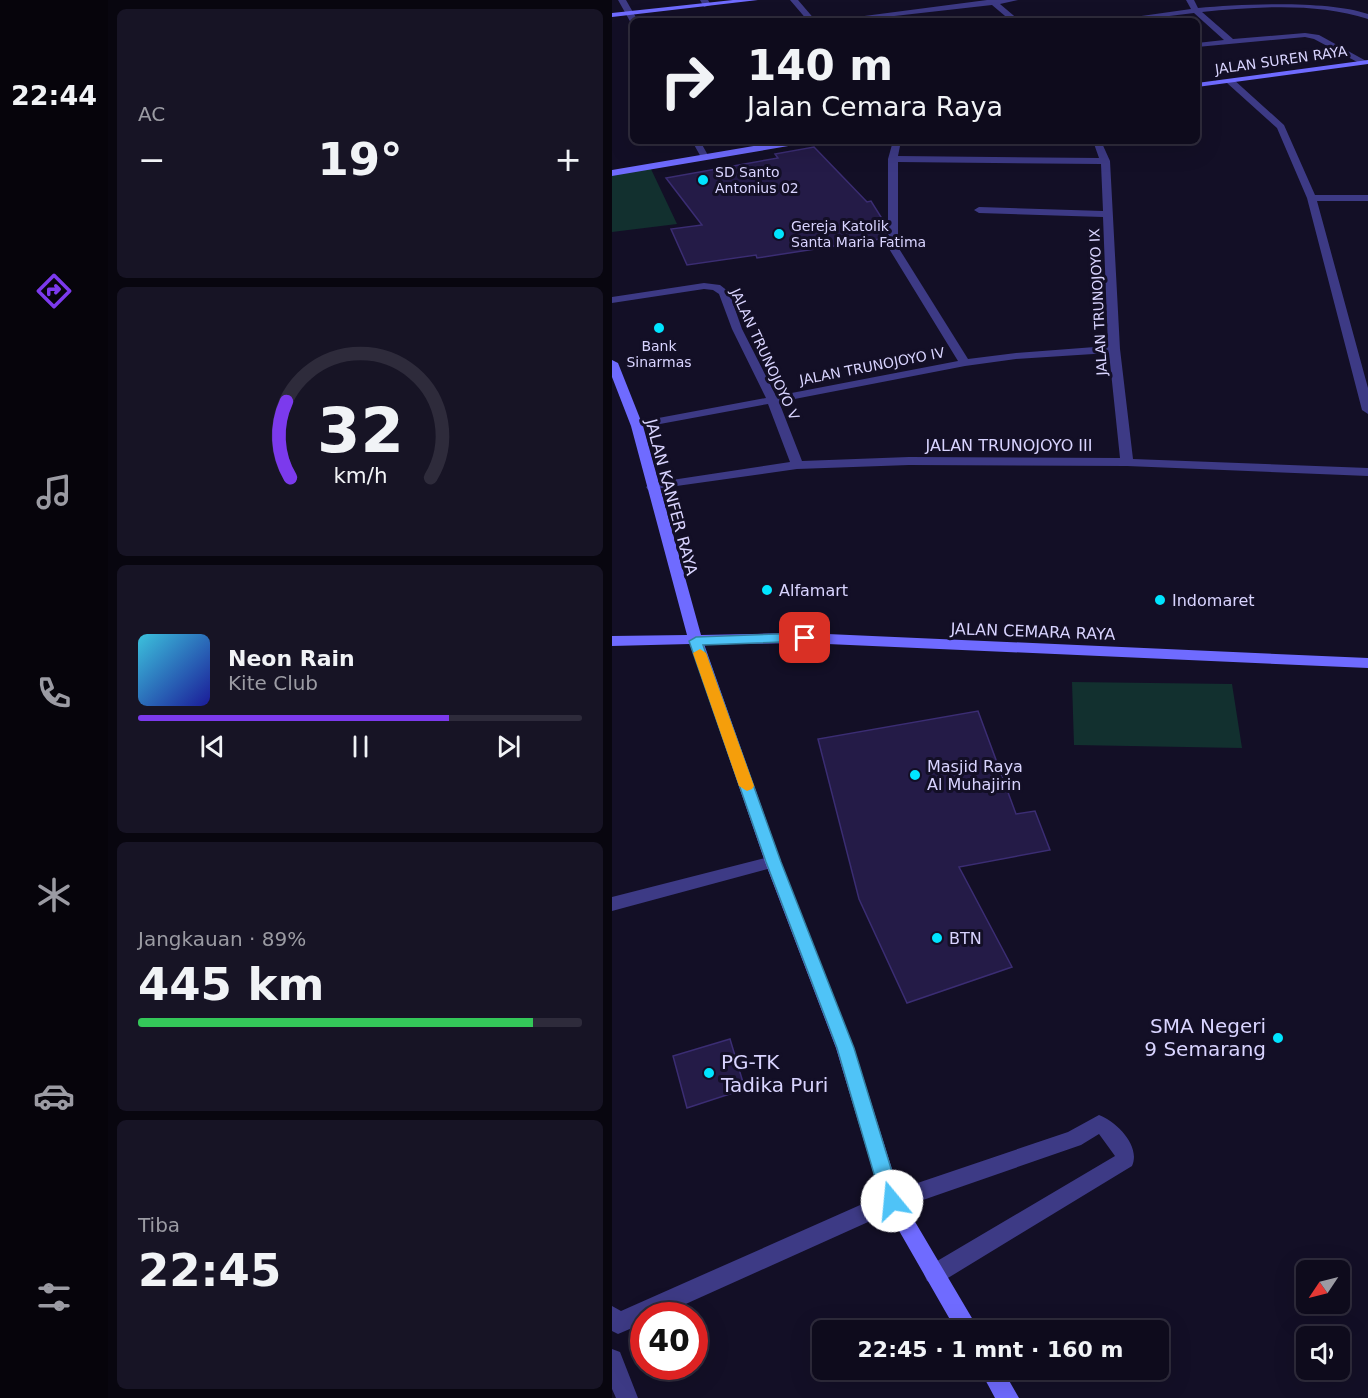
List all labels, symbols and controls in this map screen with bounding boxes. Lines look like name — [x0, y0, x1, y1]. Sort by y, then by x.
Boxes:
text: 140 m — [747, 41, 893, 90]
icon: right — [648, 42, 726, 120]
street label: JALAN SUREN RAYA — [1213, 43, 1349, 77]
text: 22:44 — [11, 80, 97, 111]
text: Jalan Cemara Raya — [747, 91, 1003, 122]
text: AC — [138, 102, 165, 126]
text: 19° — [317, 133, 403, 186]
text: − — [138, 140, 166, 179]
text: + — [554, 140, 582, 179]
place label: SD Santo Antonius 02 — [715, 164, 799, 196]
marker: SD Santo Antonius 02 — [696, 173, 710, 187]
place label: Gereja Katolik Santa Maria Fatima — [791, 218, 926, 250]
marker: Gereja Katolik Santa Maria Fatima — [772, 227, 786, 241]
street label: JALAN TRUNOJOYO IX — [1086, 228, 1110, 377]
icon: directions — [33, 270, 75, 312]
street label: JALAN TRUNOJOYO V — [727, 285, 803, 423]
marker: Bank Sinarmas — [652, 321, 666, 335]
place label: Bank Sinarmas — [626, 338, 692, 370]
street label: JALAN TRUNOJOYO IV — [797, 344, 946, 388]
text: 32 — [317, 394, 403, 467]
street label: JALAN KANFER RAYA — [641, 416, 702, 577]
street label: JALAN TRUNOJOYO III — [925, 436, 1093, 455]
text: km/h — [333, 464, 387, 489]
icon: music — [33, 471, 75, 513]
place label: Alfamart — [779, 581, 848, 600]
marker: Alfamart — [760, 583, 774, 597]
place label: Indomaret — [1172, 591, 1255, 610]
marker: Indomaret — [1153, 593, 1167, 607]
pin — [779, 612, 830, 663]
street label: JALAN CEMARA RAYA — [949, 619, 1116, 644]
icon: arrive — [788, 621, 821, 654]
text: Neon Rain — [228, 646, 355, 671]
text: Kite Club — [228, 671, 318, 695]
icon: phone — [33, 672, 75, 714]
icon: previous — [196, 730, 229, 763]
icon: pause — [344, 730, 377, 763]
icon: next — [492, 730, 525, 763]
place label: Masjid Raya Al Muhajirin — [927, 757, 1023, 794]
marker: Masjid Raya Al Muhajirin — [908, 768, 922, 782]
icon: climate — [33, 874, 75, 916]
text: Jangkauan · 89% — [138, 927, 306, 951]
place label: BTN — [949, 929, 982, 948]
marker: BTN — [930, 931, 944, 945]
text: 445 km — [138, 958, 324, 1011]
place label: SMA Negeri 9 Semarang — [1144, 1014, 1266, 1061]
marker: SMA Negeri 9 Semarang — [1271, 1031, 1285, 1045]
place label: PG-TK Tadika Puri — [720, 1050, 828, 1097]
marker: PG-TK Tadika Puri — [702, 1066, 716, 1080]
icon: car — [33, 1075, 75, 1117]
position arrow — [860, 1169, 924, 1233]
text: Tiba — [138, 1213, 180, 1237]
text: 22:45 — [138, 1244, 281, 1297]
north arrow — [1296, 1260, 1350, 1314]
map controls — [1296, 1260, 1350, 1380]
icon: filters — [33, 1276, 75, 1318]
speed limit sign: 40 — [630, 1302, 708, 1380]
button: sound — [1296, 1326, 1350, 1380]
text: 22:45 · 1 mnt · 160 m — [858, 1337, 1123, 1362]

